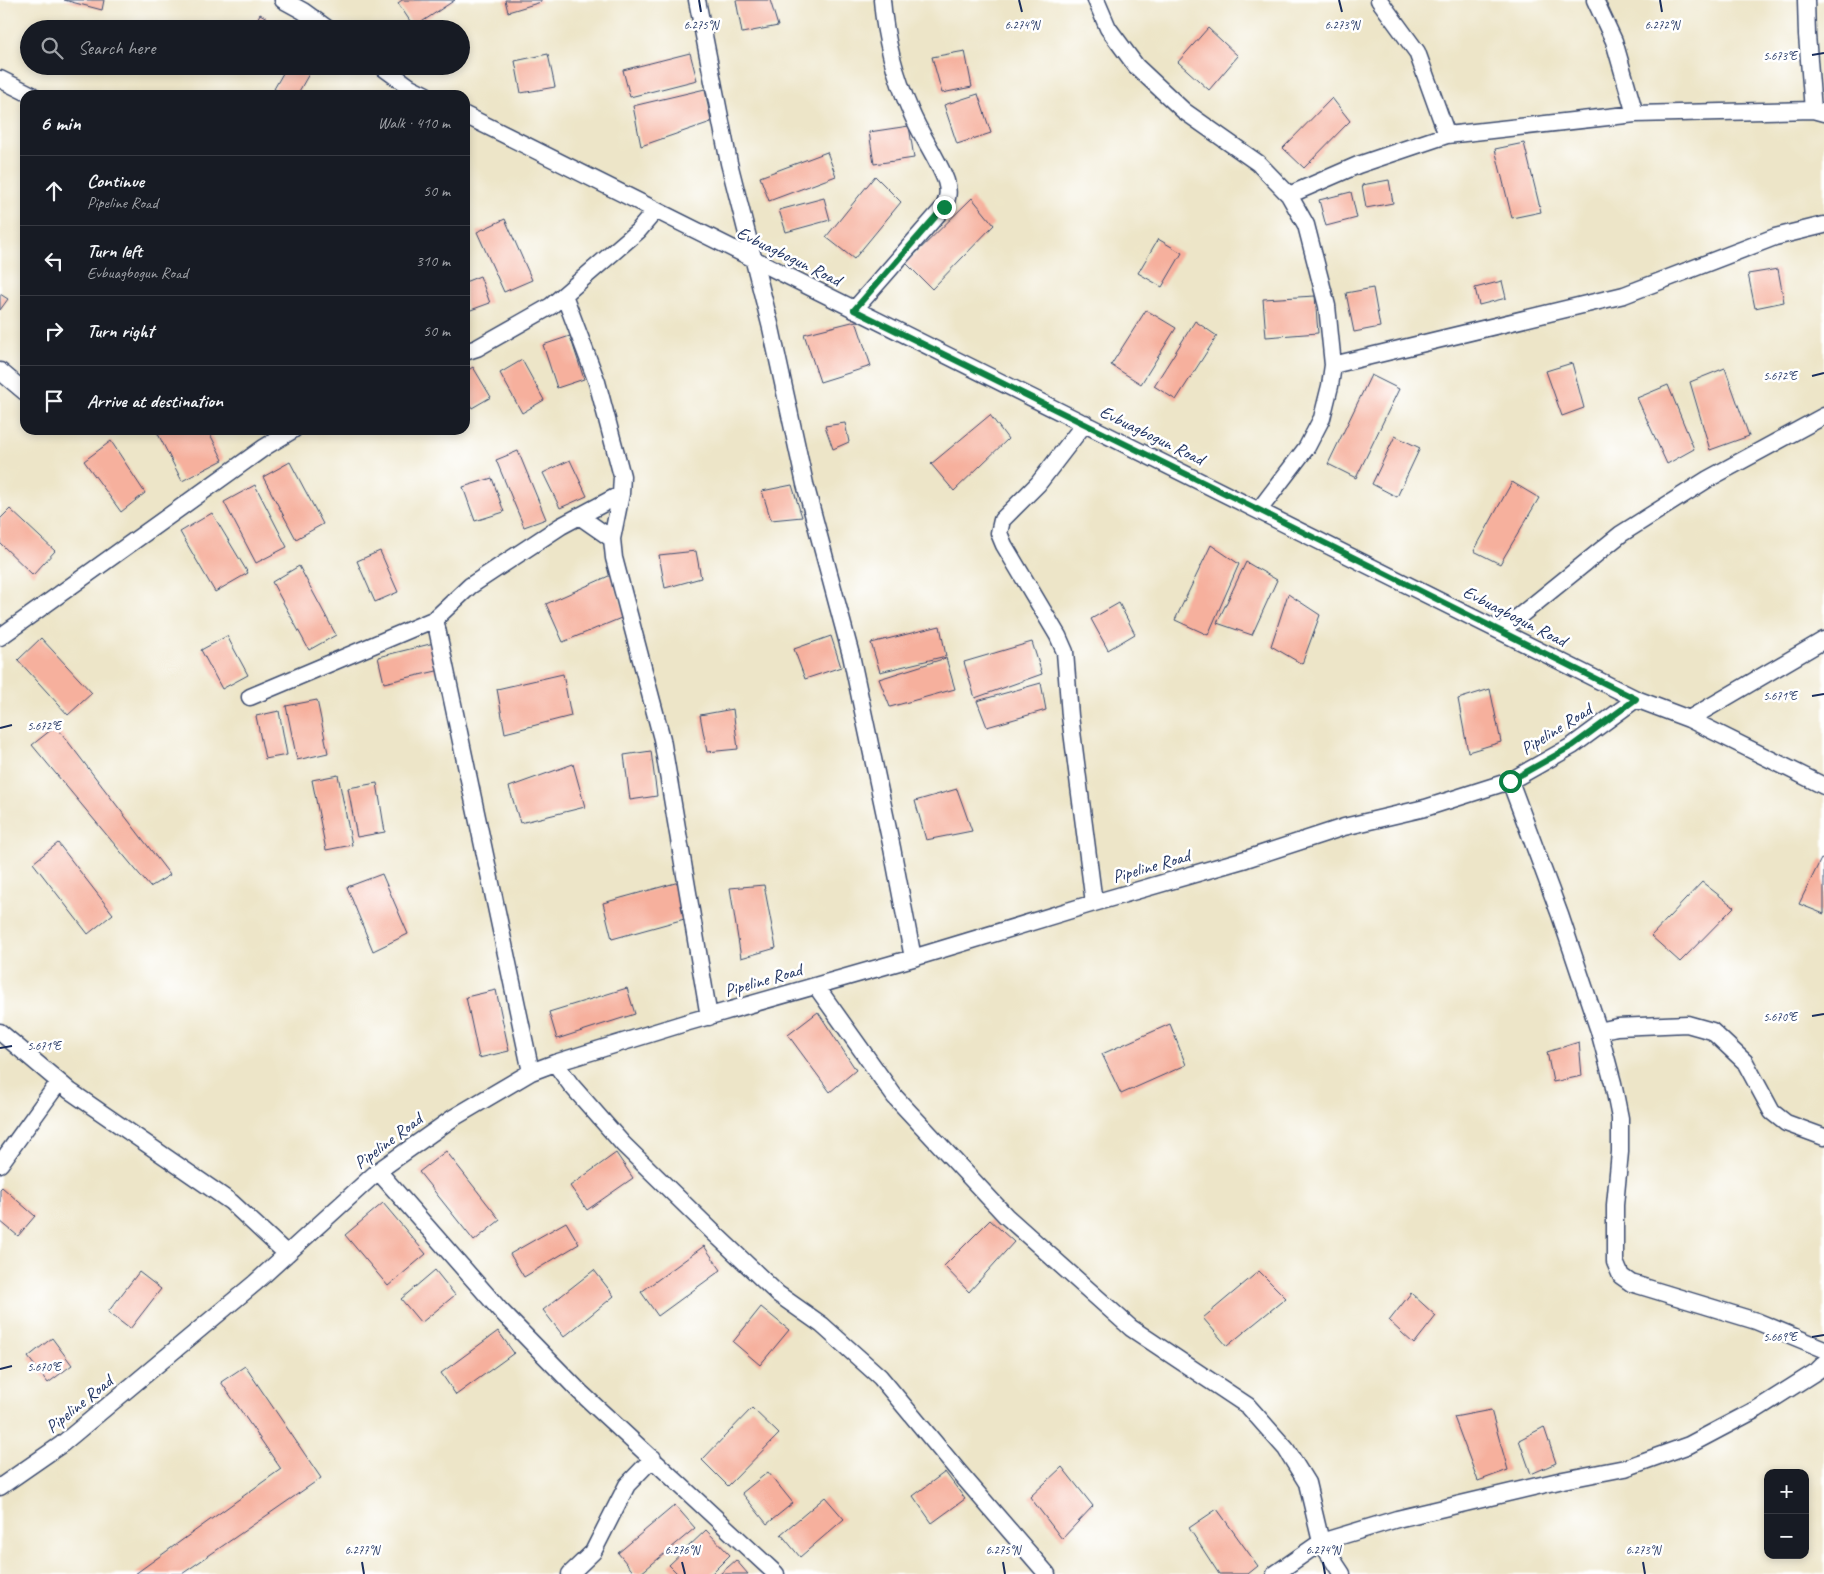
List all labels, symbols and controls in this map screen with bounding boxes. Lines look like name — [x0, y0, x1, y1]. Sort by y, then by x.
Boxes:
text: 6.275°N — [684, 17, 720, 33]
text: 6.274°N — [1005, 17, 1041, 33]
text: 6.273°N — [1325, 17, 1361, 33]
text: 6.272°N — [1645, 17, 1681, 33]
search box — [20, 20, 470, 75]
icon: search — [38, 34, 66, 62]
text: Search here — [78, 36, 155, 60]
text: 5.673°E — [1763, 48, 1799, 64]
text: 6 min — [40, 110, 81, 136]
text: Walk · 410 m — [378, 113, 450, 133]
text: Continue — [87, 169, 144, 193]
icon: ahead — [40, 177, 68, 205]
text: 50 m — [423, 181, 450, 201]
text: Pipeline Road — [87, 193, 158, 213]
route end — [933, 196, 956, 219]
street label: Evbuagbogun Road — [733, 221, 847, 292]
text: Turn left — [87, 239, 142, 263]
icon: left — [40, 247, 68, 275]
text: 310 m — [416, 251, 450, 271]
text: Evbuagbogun Road — [87, 263, 188, 283]
icon: right — [40, 317, 68, 345]
text: Turn right — [87, 319, 154, 343]
text: 50 m — [423, 321, 450, 341]
text: 5.672°E — [1763, 368, 1799, 384]
icon: arrive — [40, 387, 68, 415]
text: Arrive at destination — [87, 389, 223, 413]
street label: Evbuagbogun Road — [1096, 400, 1210, 471]
street label: Evbuagbogun Road — [1459, 580, 1573, 653]
text: 5.671°E — [1763, 688, 1799, 704]
street label: Pipeline Road — [1516, 697, 1598, 759]
text: 5.672°E — [27, 718, 63, 734]
route start — [1499, 770, 1522, 793]
street label: Pipeline Road — [1110, 844, 1195, 888]
street label: Pipeline Road — [722, 958, 807, 1002]
text: 5.670°E — [1763, 1009, 1799, 1025]
text: 5.671°E — [27, 1038, 63, 1054]
street label: Pipeline Road — [350, 1107, 429, 1174]
text: 5.669°E — [1763, 1329, 1799, 1345]
text: 5.670°E — [27, 1359, 63, 1375]
street label: Pipeline Road — [41, 1369, 119, 1438]
map controls — [1764, 1469, 1809, 1559]
button: + — [1764, 1469, 1809, 1514]
button: − — [1764, 1514, 1809, 1559]
text: 6.277°N — [345, 1542, 381, 1558]
text: 6.276°N — [665, 1542, 701, 1558]
text: 6.275°N — [986, 1542, 1022, 1558]
text: 6.274°N — [1306, 1542, 1342, 1558]
text: 6.273°N — [1626, 1542, 1662, 1558]

